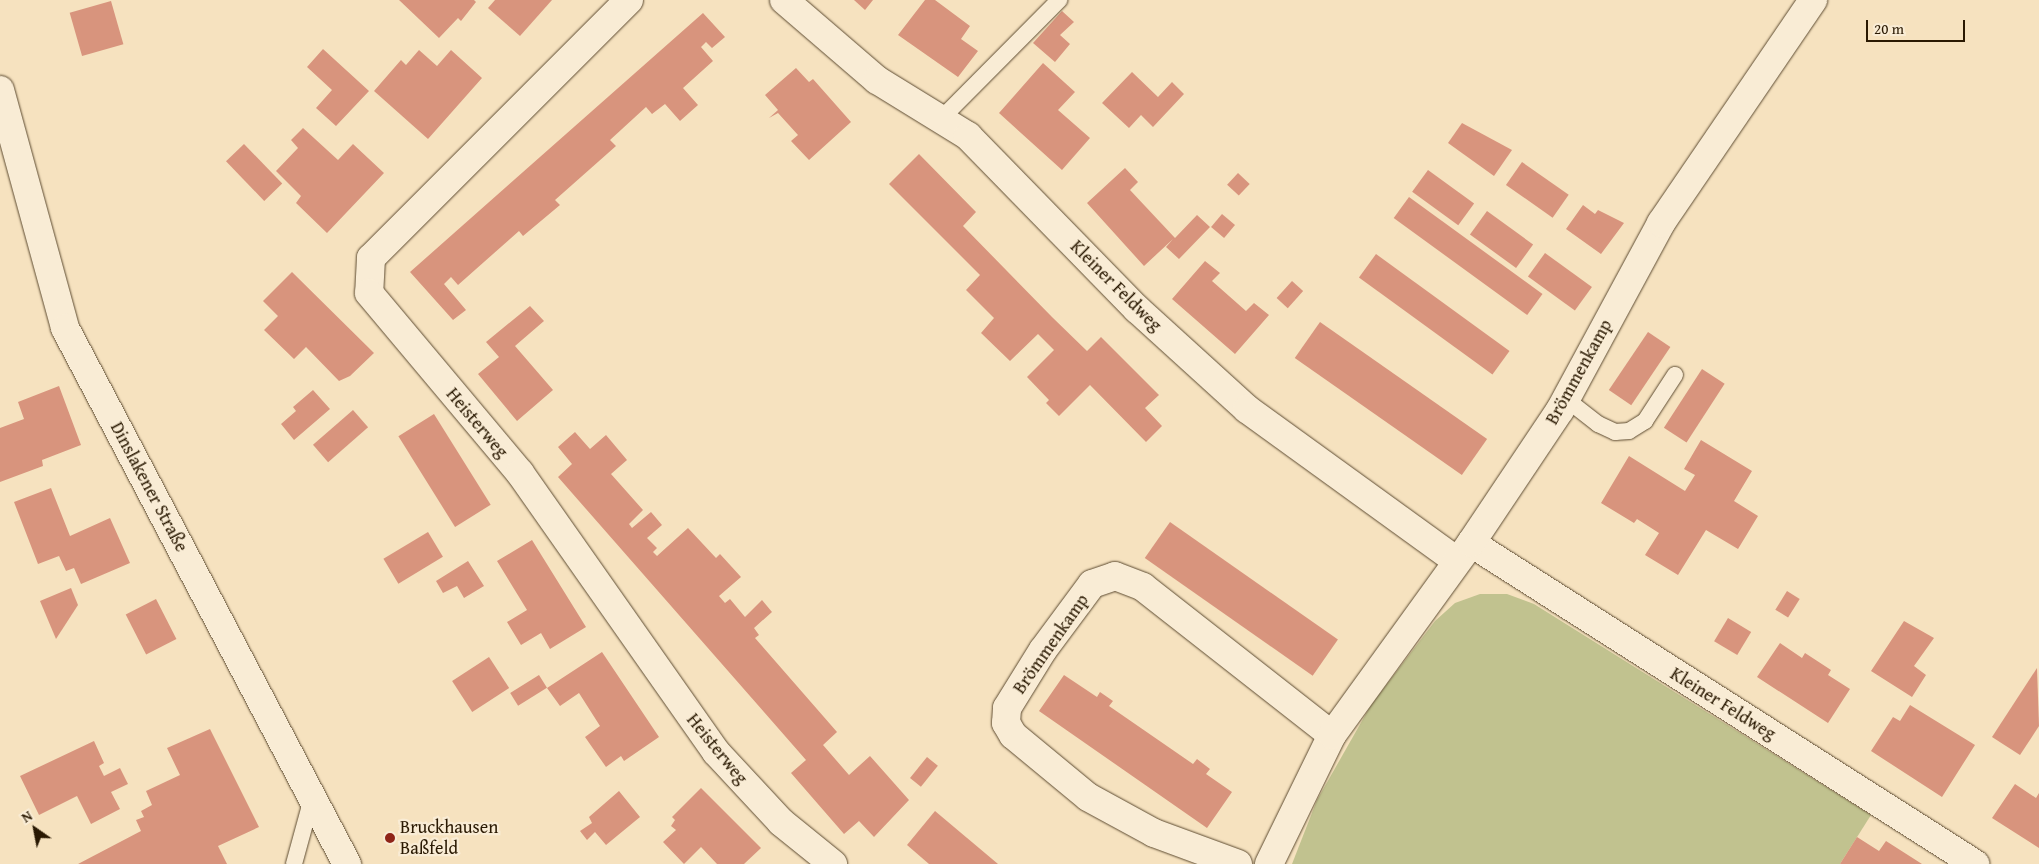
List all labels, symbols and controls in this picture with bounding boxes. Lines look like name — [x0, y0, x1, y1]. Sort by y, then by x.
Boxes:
scale bar — [1869, 10, 1968, 42]
text: 20 m — [1874, 18, 1904, 39]
street label: Kleiner Feldweg — [1066, 236, 1166, 336]
street label: Brömmenkamp — [1541, 316, 1617, 428]
street label: Heisterweg — [442, 384, 512, 462]
street label: Dinslakener Straße — [106, 418, 192, 556]
street label: Brömmenkamp — [1009, 590, 1093, 698]
street label: Kleiner Feldweg — [1666, 663, 1780, 745]
street label: Heisterweg — [682, 709, 752, 789]
north arrow — [10, 804, 60, 854]
text: N — [17, 805, 36, 827]
place label: Bruckhausen Baßfeld — [400, 817, 498, 860]
marker: Bruckhausen Baßfeld — [384, 832, 396, 844]

